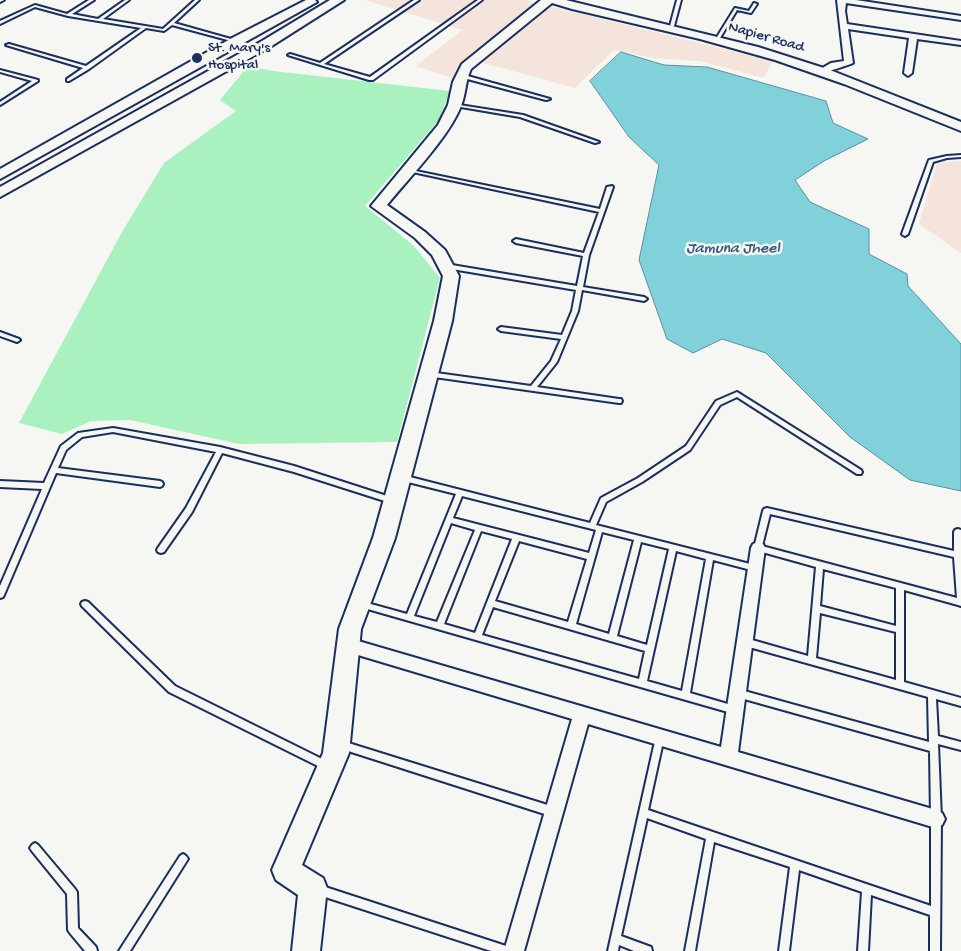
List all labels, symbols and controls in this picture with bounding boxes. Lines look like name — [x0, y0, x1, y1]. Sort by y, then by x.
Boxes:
street label: Napier Road — [726, 19, 806, 57]
place label: St. Mary's Hospital — [208, 40, 270, 75]
marker: St. Mary's Hospital — [190, 51, 204, 65]
water label: Jamuna Jheel — [686, 240, 780, 260]

